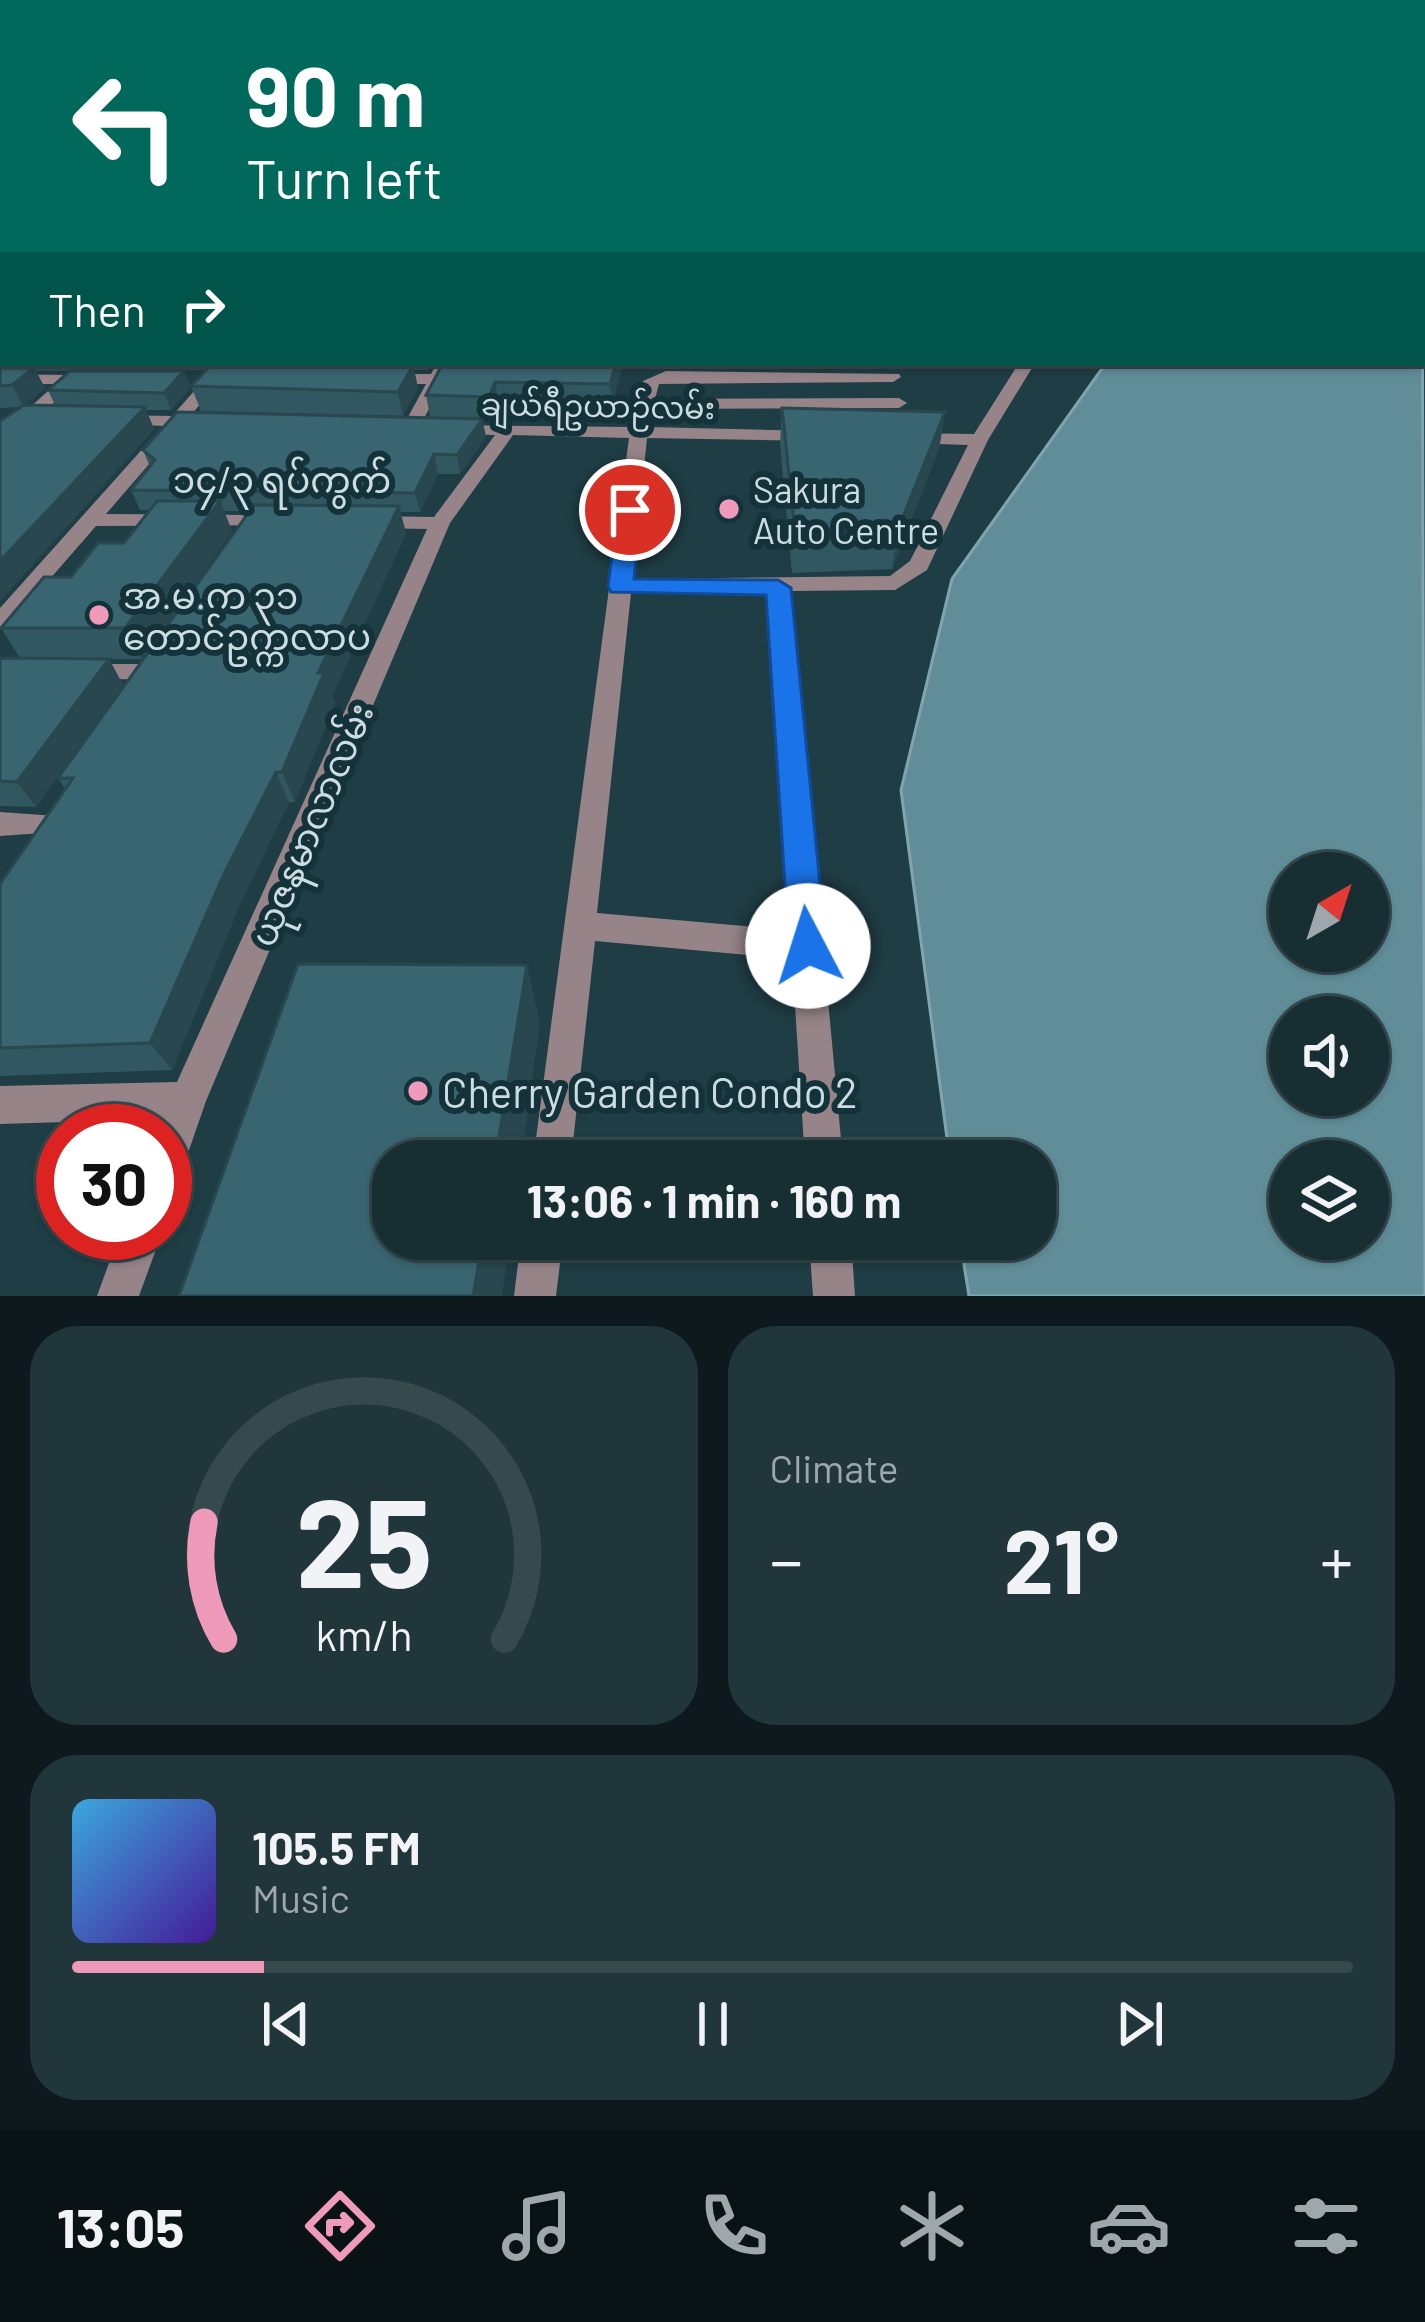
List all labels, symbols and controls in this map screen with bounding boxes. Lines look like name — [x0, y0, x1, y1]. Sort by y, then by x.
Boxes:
text: 90 m — [246, 43, 425, 144]
icon: left — [48, 48, 204, 204]
text: Turn left — [246, 145, 443, 210]
icon: right — [170, 276, 236, 342]
text: Then — [48, 282, 146, 336]
street label: ချယ်ရီဥယာဉ်လမ်း — [481, 383, 715, 434]
district label: ၁၄/၃ ရပ်ကွက် — [173, 456, 391, 510]
pin — [579, 459, 681, 561]
place label: Sakura Auto Centre — [753, 467, 939, 551]
icon: arrive — [597, 477, 663, 543]
marker: Sakura Auto Centre — [716, 496, 742, 522]
place label: အ.မ.က ၃၁ တောင်ဥက္ကလာပ — [123, 573, 371, 667]
marker: အ.မ.က ၃၁ တောင်ဥက္ကလာပ — [86, 602, 112, 628]
street label: ယုဇနမာလာလမ်း — [238, 695, 390, 956]
north arrow — [1269, 852, 1389, 972]
map controls — [1269, 852, 1389, 1260]
position arrow — [745, 883, 871, 1009]
button: sound — [1269, 996, 1389, 1116]
place label: Cherry Garden Condo 2 — [442, 1066, 858, 1117]
marker: Cherry Garden Condo 2 — [405, 1078, 431, 1104]
speed limit sign: 30 — [36, 1104, 192, 1260]
button: layers — [1269, 1140, 1389, 1260]
text: 13:06 · 1 min · 160 m — [527, 1173, 901, 1227]
text: Climate — [770, 1444, 899, 1491]
text: 25 — [295, 1463, 432, 1613]
text: 21° — [1003, 1504, 1119, 1612]
text: − — [770, 1519, 803, 1598]
text: + — [1320, 1519, 1353, 1598]
text: km/h — [315, 1607, 412, 1659]
text: 105.5 FM — [252, 1820, 421, 1874]
text: Music — [252, 1874, 350, 1921]
icon: previous — [253, 1991, 319, 2057]
icon: pause — [680, 1991, 746, 2057]
icon: next — [1107, 1991, 1173, 2057]
icon: directions — [298, 2184, 382, 2268]
icon: music — [495, 2184, 579, 2268]
icon: phone — [692, 2184, 776, 2268]
icon: climate — [890, 2184, 974, 2268]
icon: car — [1087, 2184, 1171, 2268]
icon: filters — [1284, 2184, 1368, 2268]
text: 13:05 — [57, 2194, 184, 2259]

